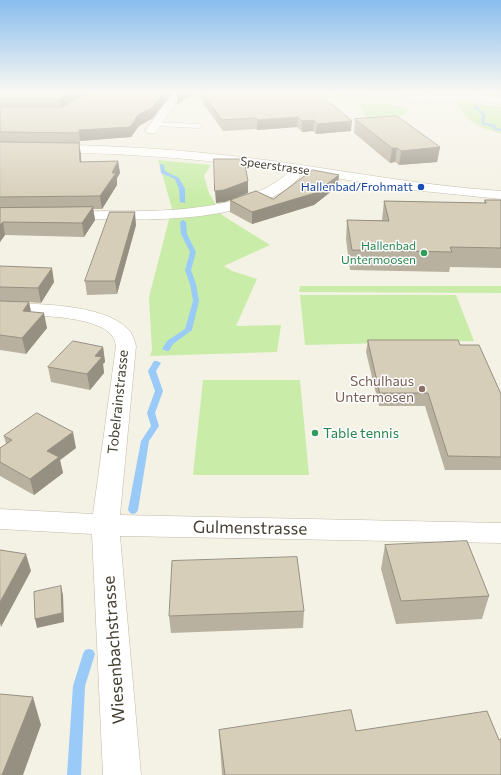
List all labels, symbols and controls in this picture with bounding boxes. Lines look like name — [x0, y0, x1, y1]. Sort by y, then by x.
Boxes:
street label: Speerstrasse — [239, 154, 311, 178]
place label: Hallenbad/Frohmatt — [301, 180, 413, 194]
marker: Hallenbad/Frohmatt — [416, 182, 426, 192]
place label: Hallenbad Untermoosen — [341, 239, 416, 267]
marker: Hallenbad Untermoosen — [419, 248, 429, 258]
street label: Tobelrainstrasse — [104, 349, 132, 455]
place label: Schulhaus Untermosen — [335, 373, 414, 406]
marker: Schulhaus Untermosen — [417, 384, 427, 394]
place label: Table tennis — [323, 425, 399, 441]
marker: Table tennis — [310, 428, 320, 438]
street label: Gulmenstrasse — [193, 517, 307, 539]
street label: Wiesenbachstrasse — [99, 575, 129, 725]

